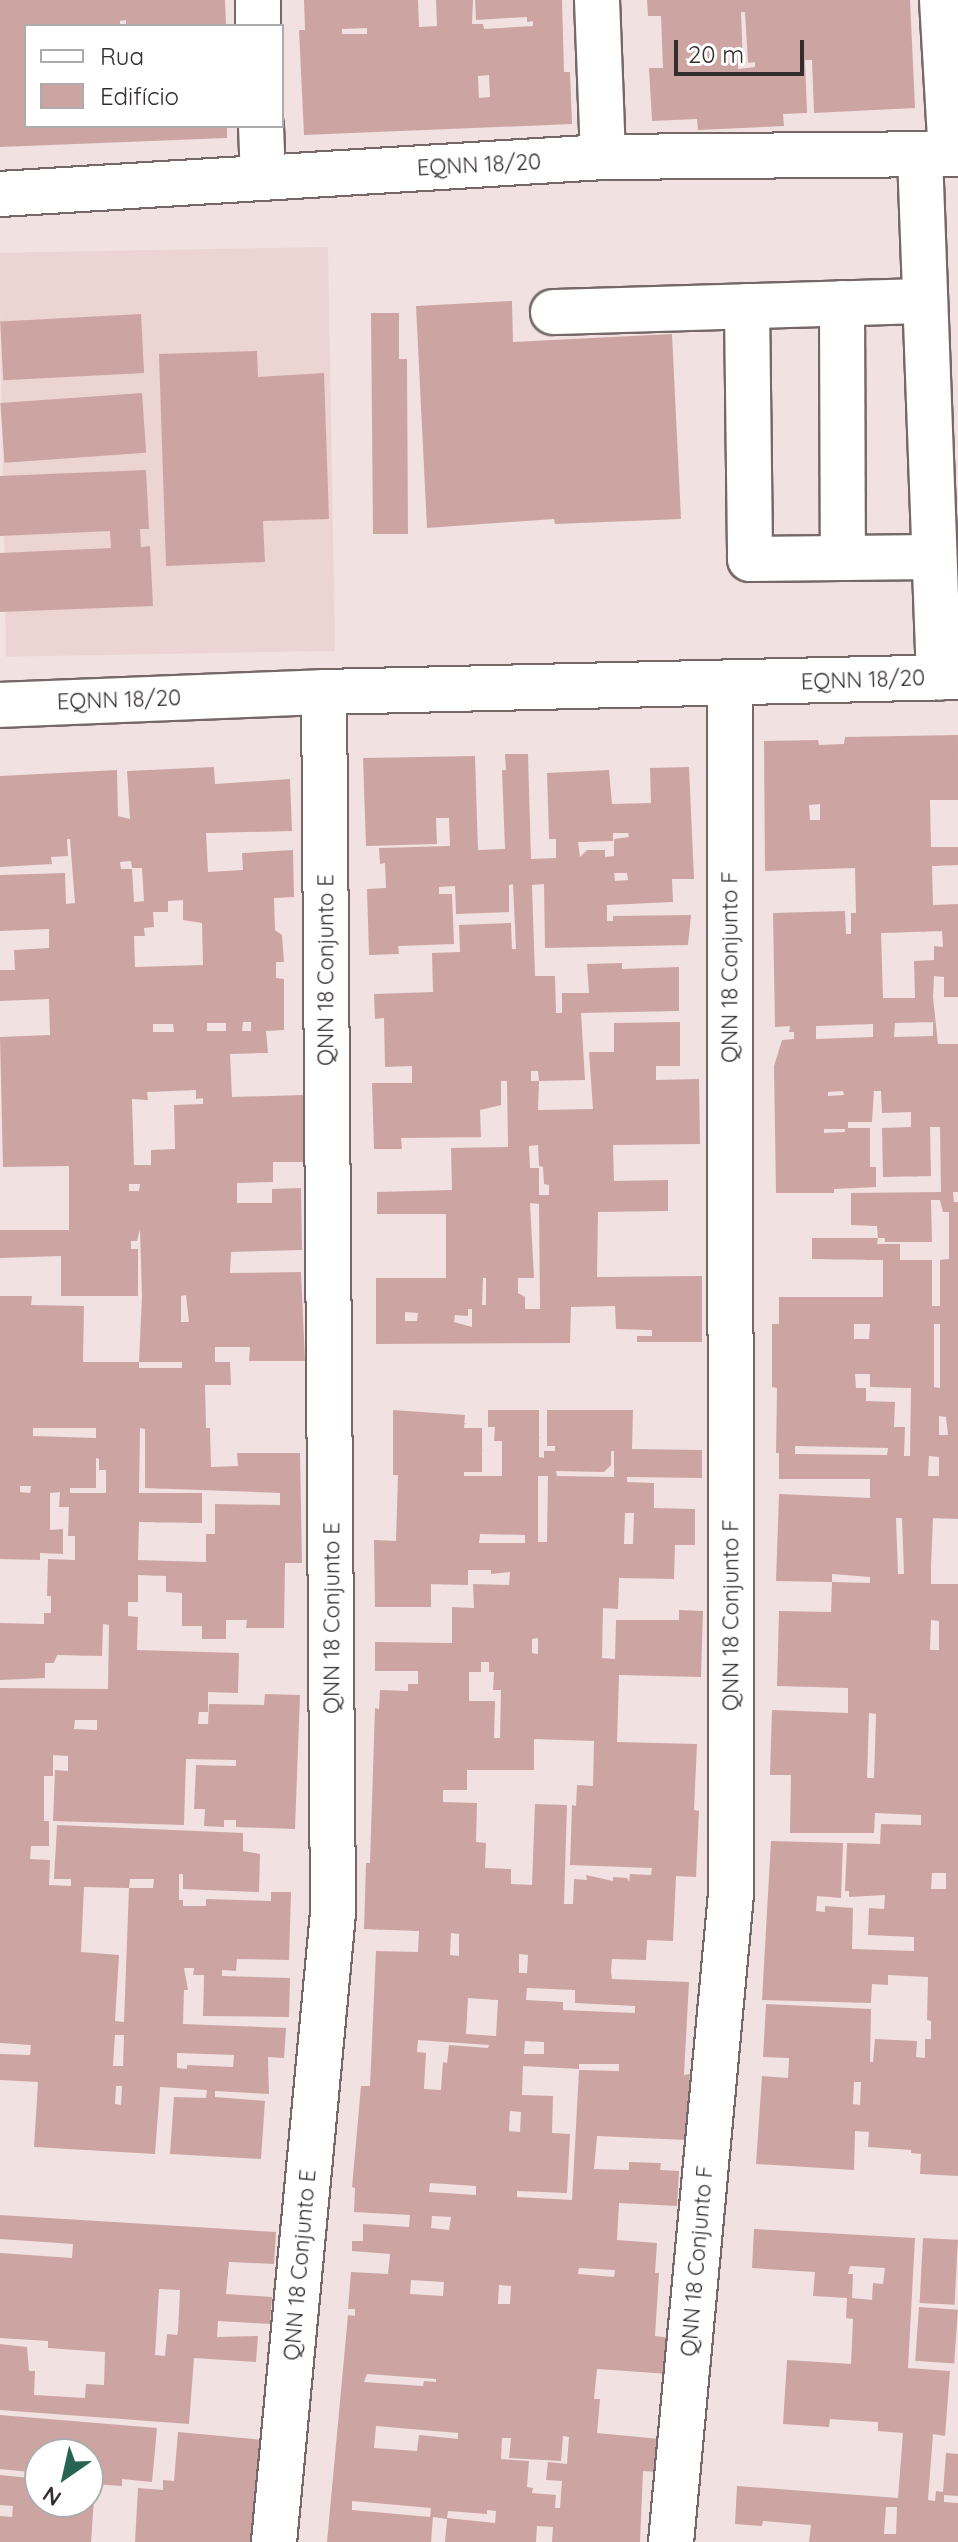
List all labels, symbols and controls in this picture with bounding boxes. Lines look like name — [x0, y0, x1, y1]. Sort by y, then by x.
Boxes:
legend — [24, 24, 284, 128]
scale bar — [678, 24, 808, 74]
text: 20 m — [688, 39, 744, 69]
text: Rua — [100, 41, 144, 71]
text: Edifício — [100, 81, 179, 111]
street label: EQNN 18/20 — [416, 149, 542, 181]
street label: EQNN 18/20 — [800, 665, 926, 695]
street label: EQNN 18/20 — [56, 685, 182, 715]
street label: QNN 18 Conjunto F — [717, 871, 743, 1063]
street label: QNN 18 Conjunto E — [313, 874, 339, 1066]
street label: QNN 18 Conjunto F — [718, 1519, 744, 1711]
street label: QNN 18 Conjunto E — [319, 1522, 345, 1714]
street label: QNN 18 Conjunto F — [675, 2164, 719, 2358]
street label: QNN 18 Conjunto E — [278, 2168, 322, 2362]
north arrow — [24, 2438, 104, 2518]
text: N — [37, 2480, 66, 2512]

